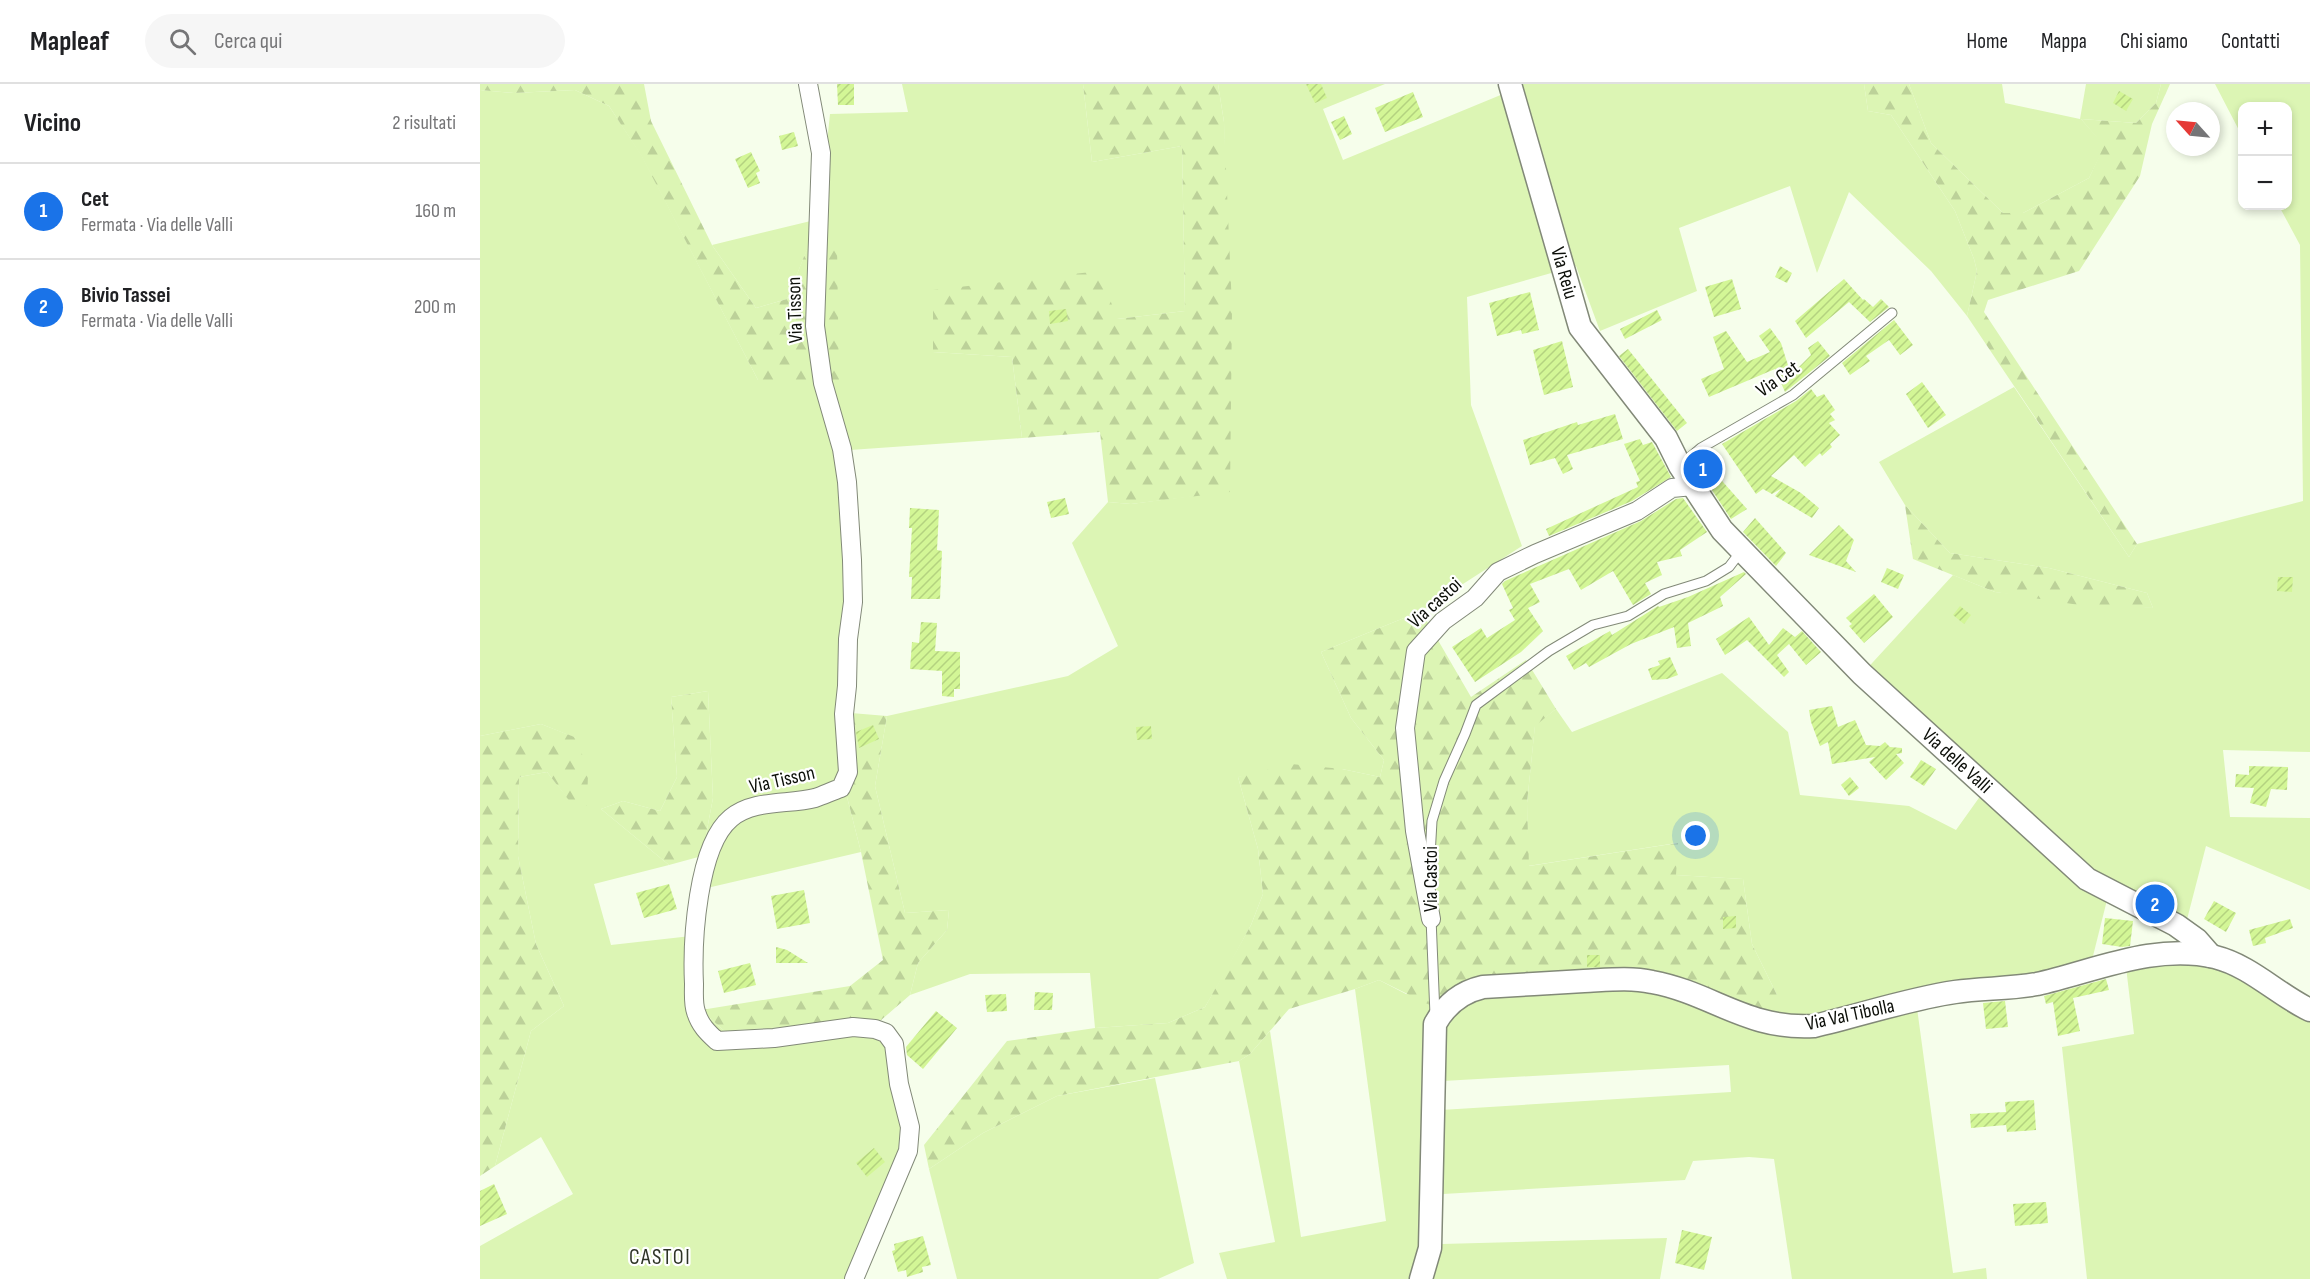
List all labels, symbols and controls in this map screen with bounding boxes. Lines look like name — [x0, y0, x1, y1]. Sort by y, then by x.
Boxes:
search box — [145, 14, 565, 68]
text: Mapleaf — [30, 25, 109, 58]
icon: search — [166, 25, 199, 58]
text: Cerca qui — [214, 28, 282, 55]
text: Home — [1967, 29, 2008, 54]
text: Mappa — [2041, 29, 2087, 54]
text: Chi siamo — [2120, 29, 2188, 54]
text: Contatti — [2221, 29, 2280, 54]
north arrow — [2166, 102, 2220, 156]
map controls — [2238, 102, 2292, 210]
button: + — [2238, 102, 2292, 156]
text: Vicino — [24, 108, 81, 139]
text: 2 risultati — [392, 111, 456, 135]
button: − — [2238, 156, 2292, 210]
text: Cet — [81, 186, 109, 213]
text: 1 — [40, 199, 47, 223]
text: 160 m — [415, 199, 456, 223]
text: Fermata · Via delle Valli — [81, 213, 233, 237]
street label: Via Reiu — [1545, 244, 1583, 302]
street label: Via Tisson — [782, 276, 808, 344]
text: Bivio Tassei — [81, 282, 170, 309]
text: 2 — [39, 295, 48, 319]
text: 200 m — [414, 295, 456, 319]
text: Fermata · Via delle Valli — [81, 309, 233, 333]
street label: Via Cet — [1752, 356, 1804, 402]
pin: 1 — [1684, 446, 1722, 492]
street label: Via castoi — [1403, 573, 1467, 633]
street label: Via delle Valli — [1917, 723, 1997, 799]
street label: Via Tisson — [747, 761, 817, 799]
your location — [1681, 821, 1710, 850]
street label: Via Castoi — [1419, 846, 1443, 912]
pin: 2 — [2136, 882, 2174, 926]
street label: Via Val Tibolla — [1803, 994, 1897, 1036]
district label: CASTOI — [629, 1244, 691, 1271]

